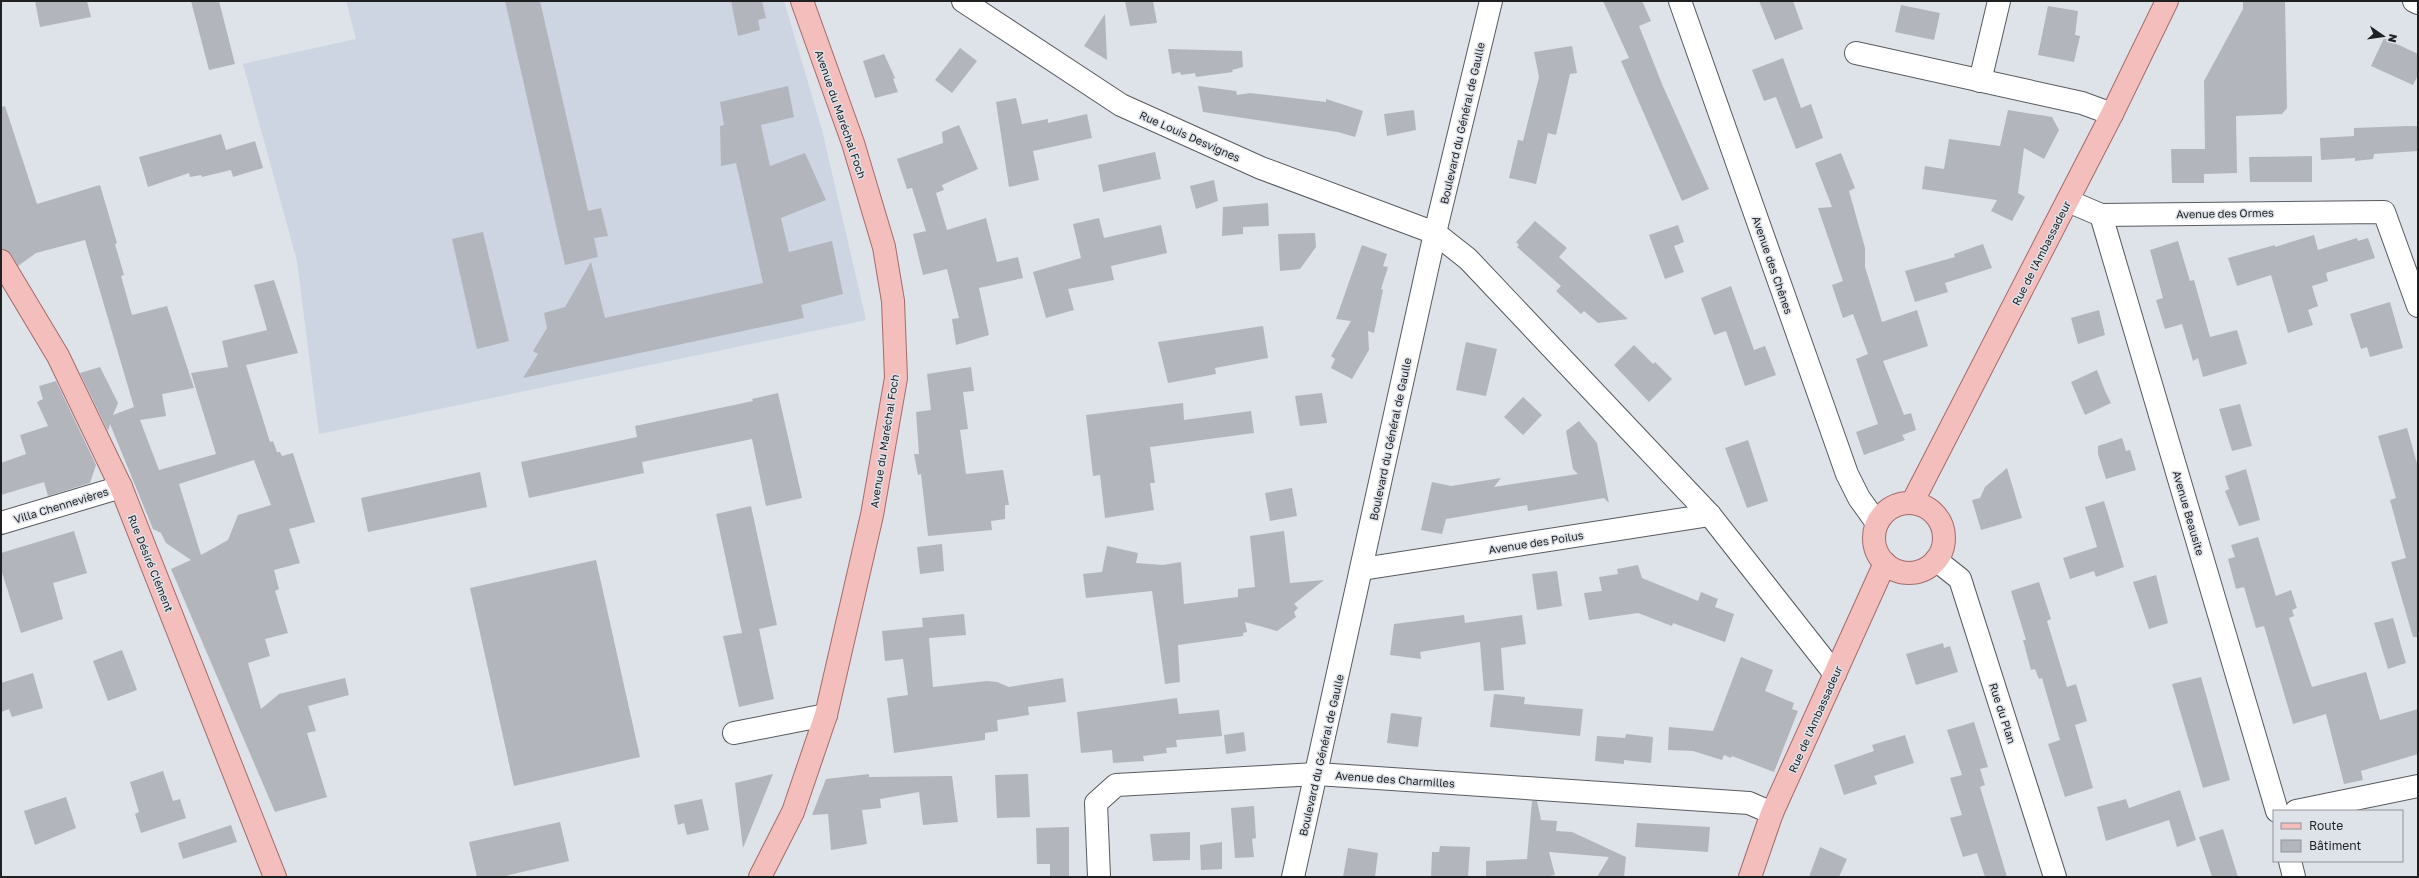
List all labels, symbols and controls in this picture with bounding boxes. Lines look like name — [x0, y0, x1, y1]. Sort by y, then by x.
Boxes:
north arrow — [2363, 16, 2403, 56]
text: N — [2386, 33, 2401, 44]
street label: Boulevard du Général de Gaulle — [1437, 41, 1487, 205]
street label: Avenue du Maréchal Foch — [813, 48, 869, 180]
street label: Rue Louis Desvignes — [1138, 108, 1242, 164]
street label: Rue de l'Ambassadeur — [2009, 198, 2073, 307]
street label: Avenue des Ormes — [2176, 206, 2274, 220]
street label: Avenue des Chênes — [1750, 214, 1796, 316]
street label: Boulevard du Général de Gaulle — [1366, 357, 1414, 521]
street label: Avenue du Maréchal Foch — [867, 373, 901, 509]
street label: Avenue Beausite — [2171, 469, 2207, 557]
street label: Villa Chennevières — [12, 484, 110, 526]
street label: Rue Désiré Clément — [126, 513, 176, 613]
street label: Avenue des Poilus — [1488, 528, 1585, 556]
street label: Rue de l'Ambassadeur — [1786, 663, 1845, 774]
street label: Boulevard du Général de Gaulle — [1296, 673, 1346, 837]
street label: Rue du Plan — [1987, 681, 2019, 745]
street label: Avenue des Charmilles — [1335, 768, 1455, 790]
legend — [2273, 810, 2403, 862]
text: Route — [2309, 818, 2343, 833]
text: Bâtiment — [2309, 838, 2362, 853]

